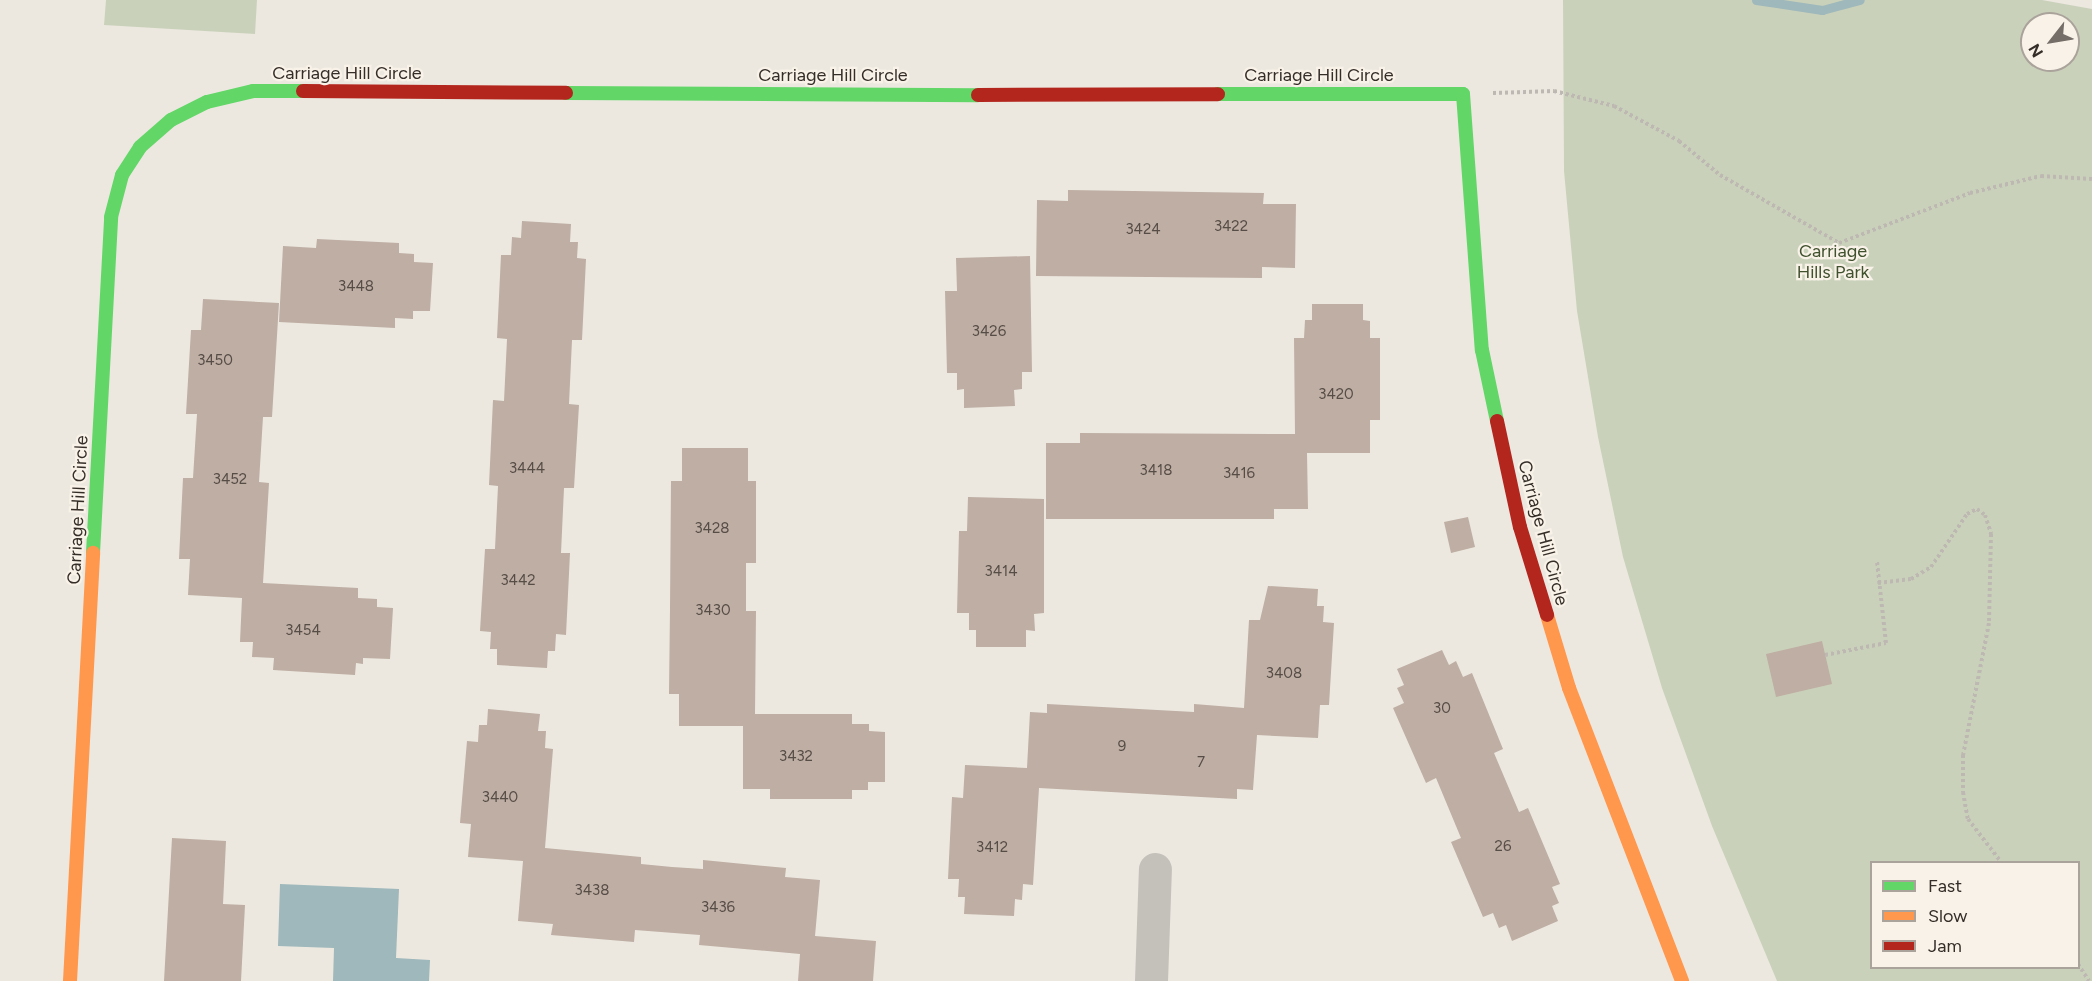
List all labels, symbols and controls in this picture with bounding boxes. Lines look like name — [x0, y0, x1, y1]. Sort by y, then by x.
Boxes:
north arrow — [2020, 12, 2080, 72]
text: N — [2025, 40, 2047, 61]
street label: Carriage Hill Circle — [272, 62, 422, 84]
street label: Carriage Hill Circle — [758, 64, 908, 86]
street label: Carriage Hill Circle — [1244, 64, 1394, 86]
house number: 3422 — [1214, 218, 1248, 236]
house number: 3424 — [1125, 221, 1161, 239]
park label: Carriage Hills Park — [1797, 241, 1869, 284]
house number: 3448 — [338, 278, 374, 296]
house number: 3426 — [972, 323, 1006, 341]
house number: 3450 — [197, 352, 233, 370]
house number: 3420 — [1318, 386, 1354, 404]
street label: Carriage Hill Circle — [63, 435, 93, 585]
street label: Carriage Hill Circle — [1513, 458, 1573, 608]
house number: 3444 — [509, 460, 545, 478]
house number: 3418 — [1140, 462, 1172, 480]
house number: 3416 — [1223, 465, 1255, 483]
house number: 3452 — [213, 471, 247, 489]
house number: 3428 — [694, 520, 730, 538]
house number: 3414 — [985, 563, 1017, 581]
house number: 3442 — [500, 572, 536, 590]
house number: 3430 — [695, 602, 731, 620]
house number: 3454 — [285, 622, 321, 640]
house number: 3408 — [1266, 665, 1302, 683]
house number: 30 — [1433, 700, 1451, 718]
house number: 9 — [1118, 738, 1126, 756]
house number: 3432 — [779, 748, 813, 766]
house number: 7 — [1197, 754, 1205, 772]
house number: 3440 — [482, 789, 518, 807]
house number: 26 — [1495, 838, 1511, 856]
house number: 3412 — [976, 839, 1008, 857]
legend — [1870, 861, 2080, 969]
text: Fast — [1928, 875, 1962, 897]
house number: 3438 — [575, 882, 609, 900]
house number: 3436 — [701, 899, 735, 917]
text: Slow — [1928, 905, 1967, 927]
text: Jam — [1928, 935, 1962, 957]

